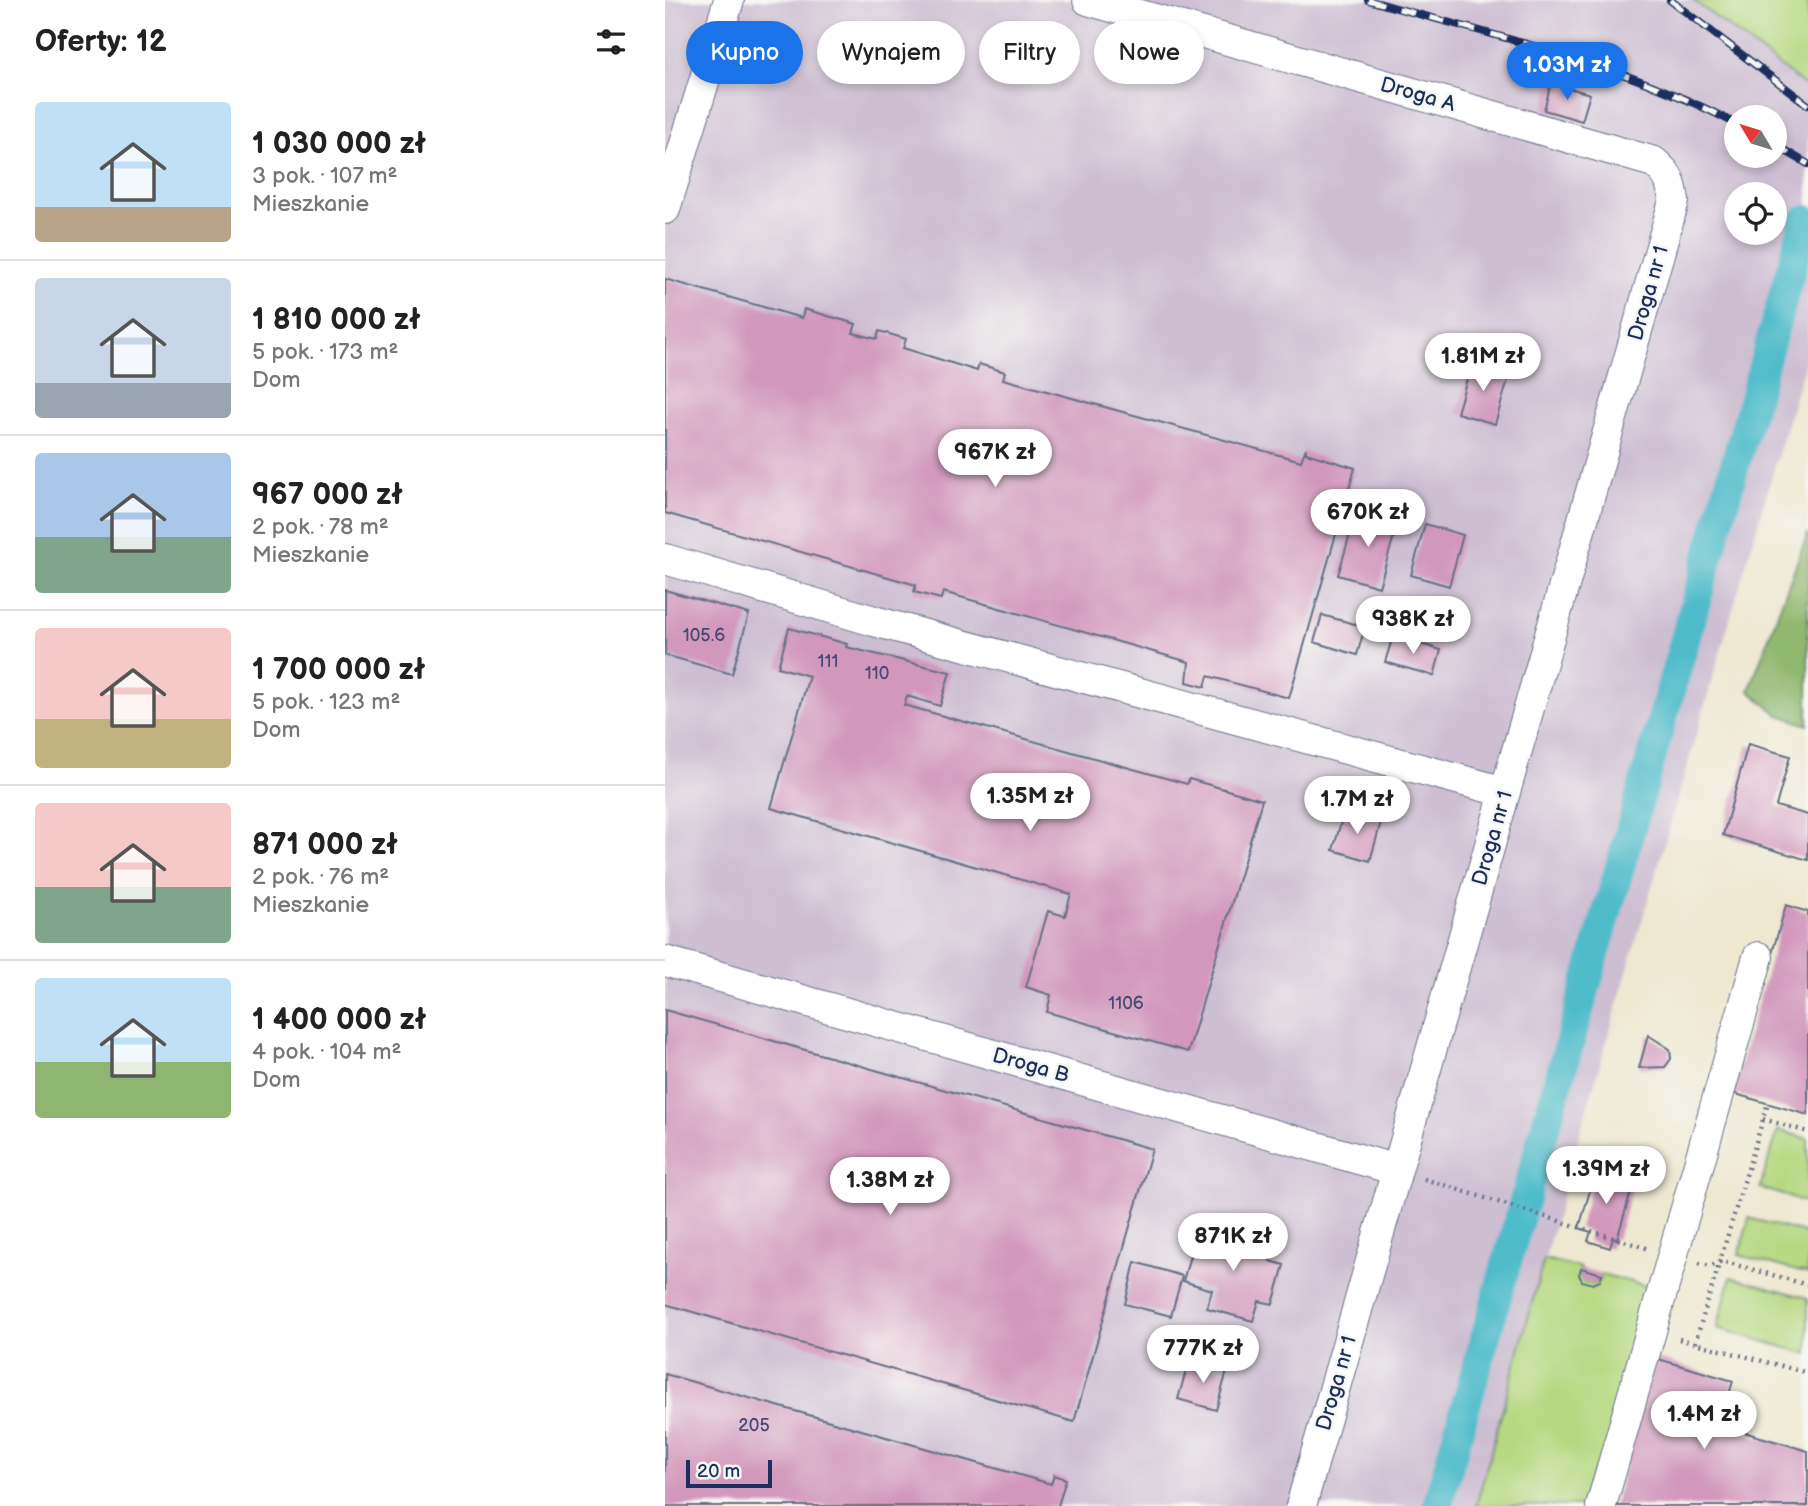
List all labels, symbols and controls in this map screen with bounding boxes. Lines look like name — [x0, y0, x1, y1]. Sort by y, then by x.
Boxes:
chip: Kupno — [686, 21, 803, 84]
chip: Wynajem — [817, 21, 965, 84]
chip: Filtry — [979, 21, 1080, 84]
chip: Nowe — [1094, 21, 1204, 84]
icon: filters — [592, 23, 630, 61]
text: Oferty: 12 — [35, 24, 167, 60]
pin: 1.03M zł — [1495, 42, 1639, 102]
text: 1.03M zł — [1523, 51, 1611, 79]
street label: Droga A — [1377, 72, 1458, 117]
north arrow — [1724, 105, 1787, 168]
map controls — [1724, 105, 1787, 245]
text: 1 030 000 zł — [252, 126, 426, 162]
icon: home — [91, 130, 175, 214]
text: 3 pok. · 107 m² — [252, 162, 397, 190]
button: locate — [1724, 182, 1787, 245]
text: Mieszkanie — [252, 190, 369, 218]
street label: Droga nr 1 — [1623, 243, 1674, 343]
text: 1 810 000 zł — [252, 302, 421, 338]
icon: home — [91, 306, 175, 390]
pin: 1.81M zł — [1411, 334, 1555, 393]
text: 5 pok. · 173 m² — [252, 338, 399, 366]
text: 1.81M zł — [1441, 342, 1525, 370]
text: Dom — [252, 366, 301, 394]
pin: 967K zł — [930, 430, 1060, 489]
text: 967K zł — [954, 438, 1036, 466]
text: 967 000 zł — [252, 477, 403, 513]
icon: home — [91, 481, 175, 565]
pin: 670K zł — [1303, 490, 1433, 549]
text: 670K zł — [1327, 498, 1409, 526]
text: 2 pok. · 78 m² — [252, 513, 389, 541]
text: Mieszkanie — [252, 541, 369, 569]
pin: 938K zł — [1348, 596, 1478, 656]
text: 938K zł — [1372, 605, 1454, 633]
house number: 105.6 — [683, 625, 725, 646]
house number: 111 — [818, 651, 838, 672]
text: 1 700 000 zł — [252, 652, 425, 688]
icon: home — [91, 656, 175, 740]
house number: 110 — [865, 663, 889, 684]
text: 5 pok. · 123 m² — [252, 688, 400, 716]
text: Dom — [252, 716, 301, 744]
pin: 1.35M zł — [958, 774, 1102, 833]
pin: 1.7M zł — [1292, 776, 1422, 836]
text: 1.35M zł — [986, 782, 1074, 810]
text: 1.7M zł — [1320, 785, 1394, 813]
street label: Droga nr 1 — [1467, 788, 1518, 888]
text: 871 000 zł — [252, 827, 398, 863]
icon: home — [91, 831, 175, 915]
text: 2 pok. · 76 m² — [252, 863, 389, 891]
text: Mieszkanie — [252, 891, 369, 919]
house number: 1106 — [1108, 993, 1144, 1014]
text: 1 400 000 zł — [252, 1002, 426, 1038]
icon: home — [91, 1006, 175, 1090]
text: 4 pok. · 104 m² — [252, 1038, 401, 1066]
street label: Droga B — [990, 1043, 1072, 1088]
text: Dom — [252, 1066, 301, 1094]
pin: 1.39M zł — [1534, 1146, 1678, 1206]
text: 1.39M zł — [1562, 1155, 1650, 1183]
pin: 1.38M zł — [818, 1158, 962, 1217]
text: 1.38M zł — [846, 1166, 934, 1194]
pin: 871K zł — [1168, 1214, 1298, 1273]
text: 871K zł — [1194, 1222, 1272, 1250]
pin: 777K zł — [1138, 1326, 1268, 1385]
street label: Droga nr 1 — [1311, 1333, 1362, 1433]
text: 777K zł — [1163, 1334, 1243, 1362]
pin: 1.4M zł — [1639, 1392, 1769, 1451]
text: 1.4M zł — [1667, 1400, 1741, 1428]
house number: 205 — [738, 1415, 770, 1436]
scale bar — [686, 1457, 772, 1489]
text: 20 m — [697, 1460, 740, 1483]

